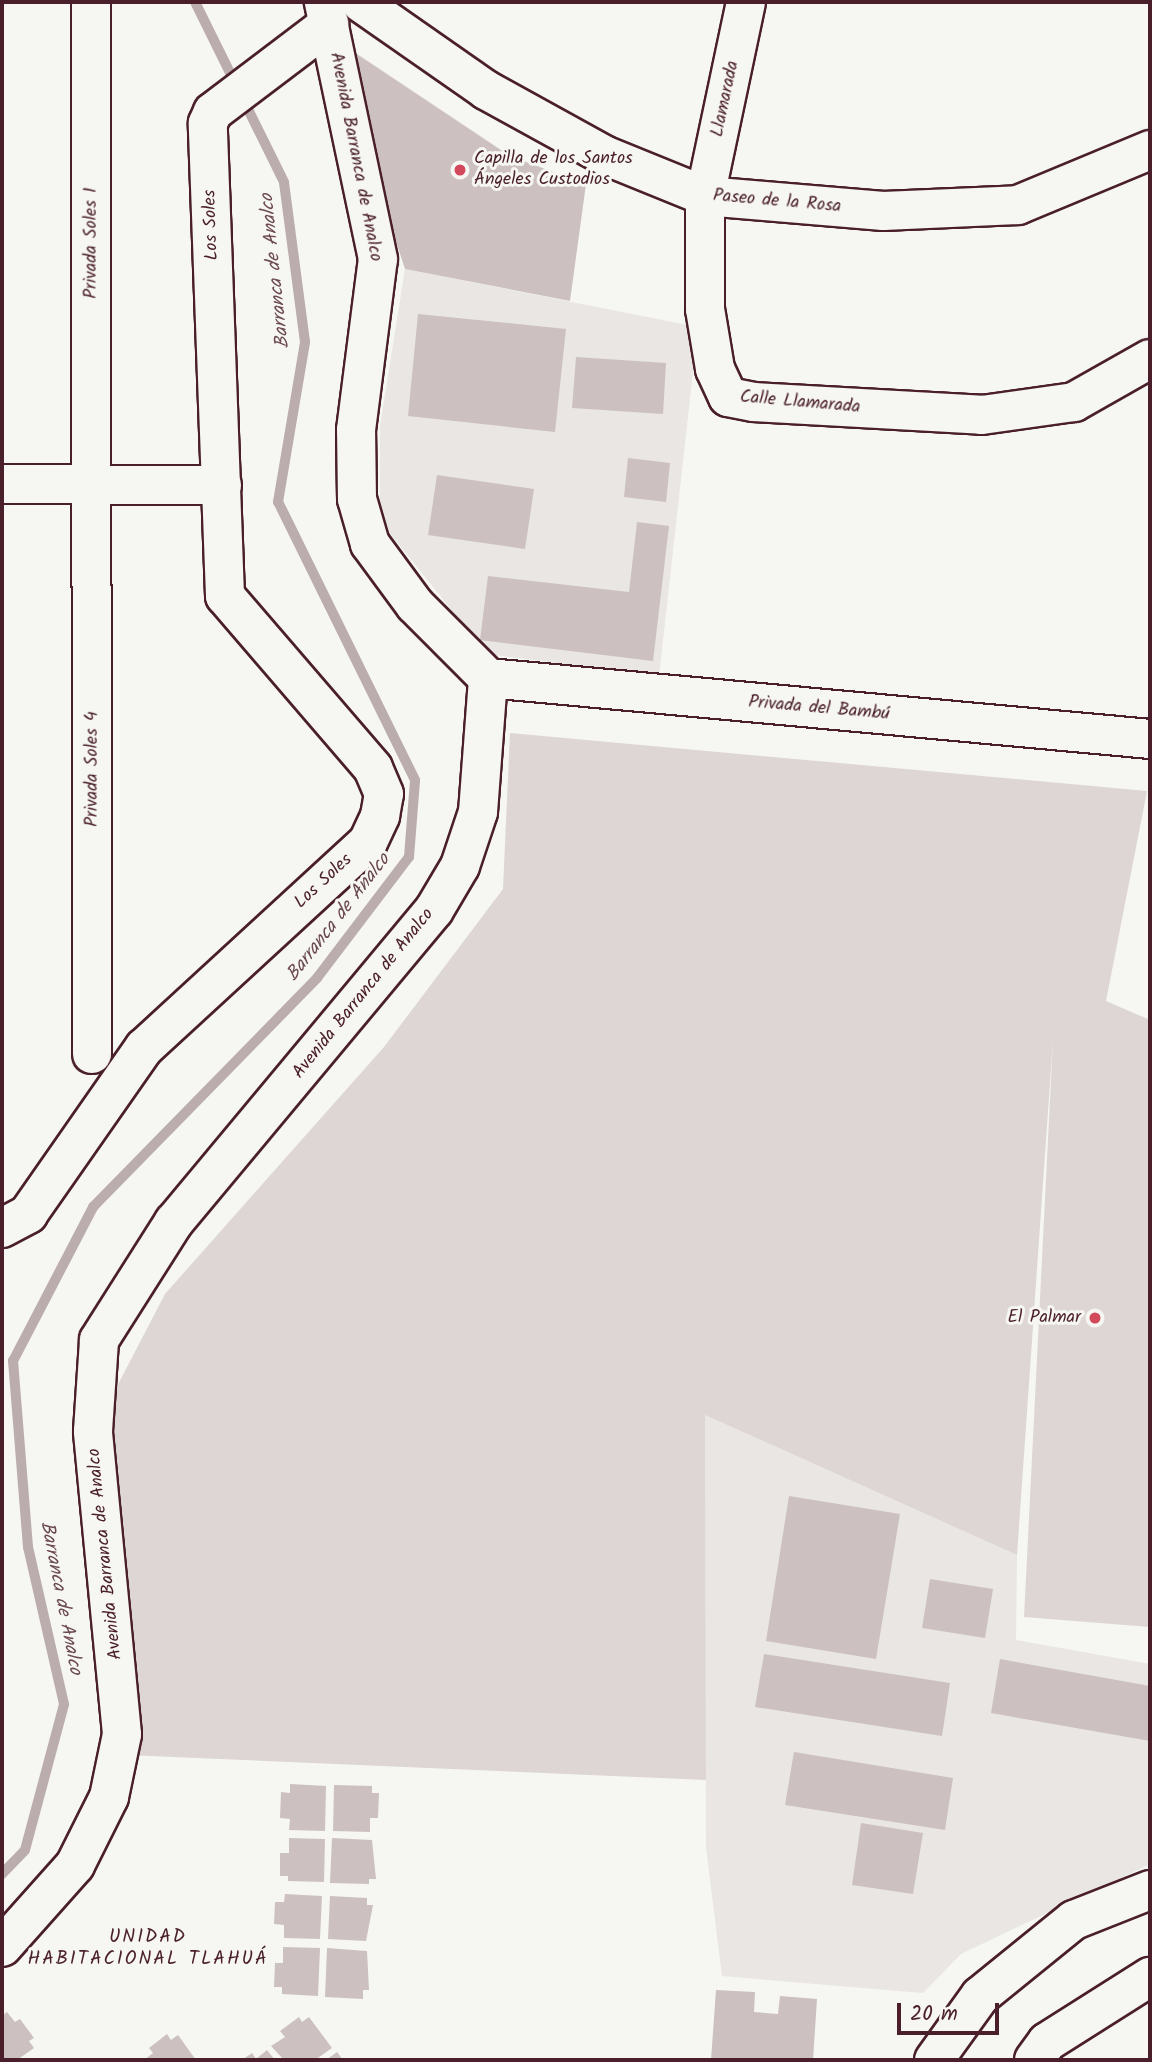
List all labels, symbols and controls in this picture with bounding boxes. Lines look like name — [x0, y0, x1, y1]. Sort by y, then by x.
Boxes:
street label: Avenida Barranca de Analco — [324, 51, 386, 263]
street label: Llamarada — [707, 59, 745, 139]
place label: Capilla de los Santos Ángeles Custodios — [474, 149, 633, 192]
marker: Capilla de los Santos Ángeles Custodios — [452, 162, 468, 178]
street label: Paseo de la Rosa — [712, 186, 842, 218]
street label: Privada Soles 1 — [81, 187, 103, 299]
street label: Los Soles — [200, 189, 224, 261]
water label: Barranca de Analco — [257, 192, 295, 350]
street label: Calle Llamarada — [739, 387, 861, 419]
street label: Privada del Bambú — [747, 692, 891, 726]
street label: Privada Soles 4 — [82, 711, 104, 827]
water label: Barranca de Analco — [282, 850, 396, 986]
street label: Los Soles — [291, 850, 357, 914]
street label: Avenida Barranca de Analco — [289, 905, 439, 1083]
place label: El Palmar — [1007, 1307, 1081, 1329]
marker: El Palmar — [1087, 1310, 1103, 1326]
street label: Avenida Barranca de Analco — [84, 1447, 128, 1661]
water label: Barranca de Analco — [34, 1519, 86, 1677]
district label: UNIDAD HABITACIONAL TLAHUÁ — [30, 1927, 266, 1971]
scale bar — [900, 1988, 1002, 2032]
text: 20 m — [910, 1998, 958, 2031]

